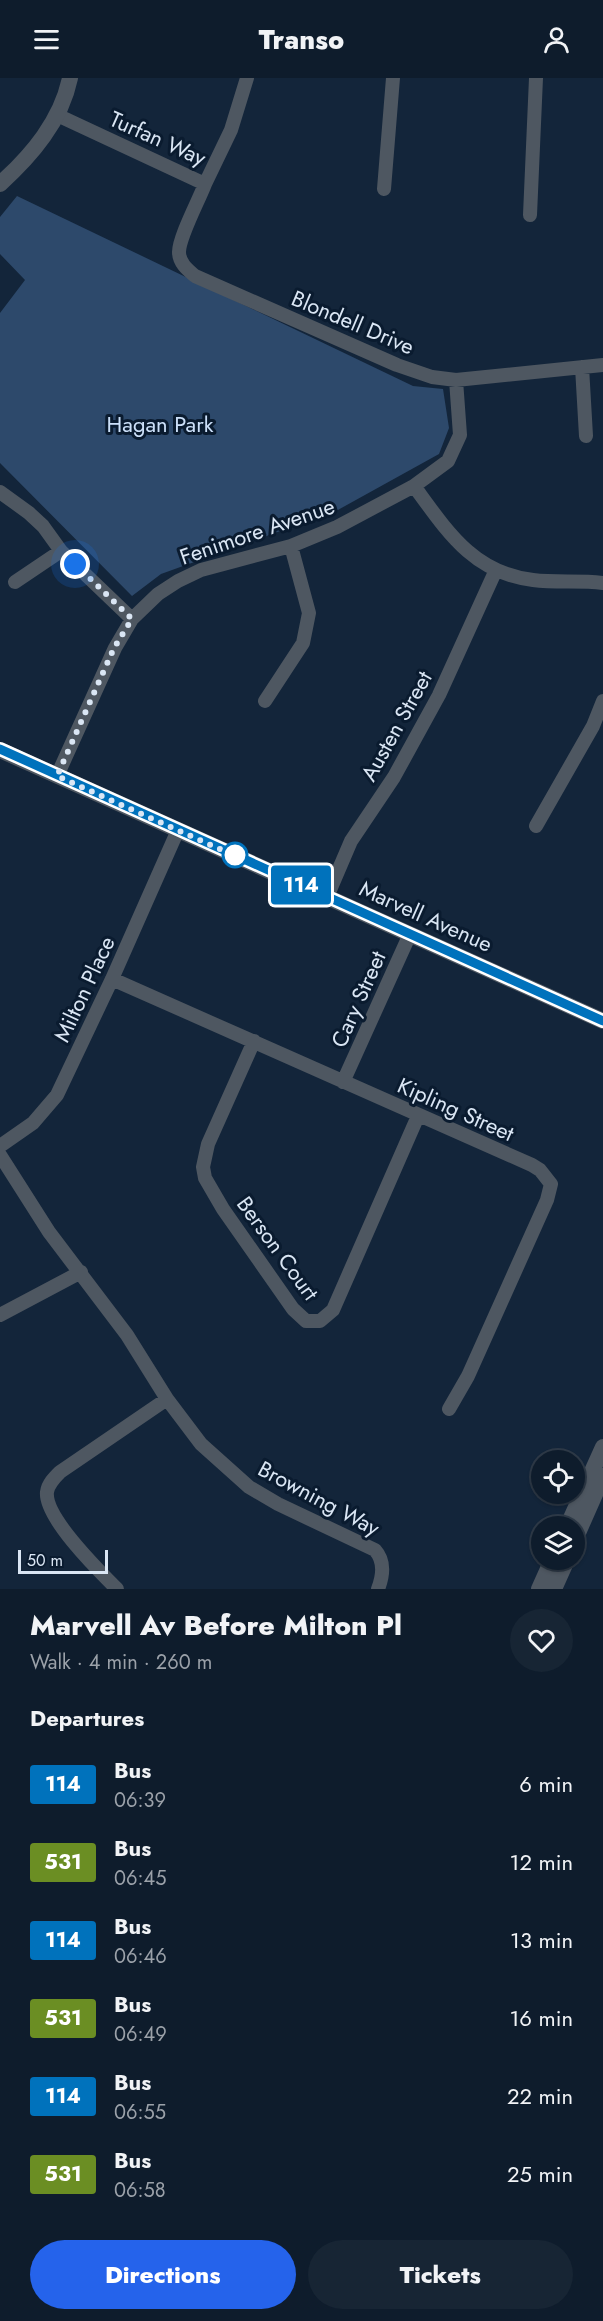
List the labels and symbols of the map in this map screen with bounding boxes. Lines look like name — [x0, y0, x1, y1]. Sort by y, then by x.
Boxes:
street label: Turfan Way — [105, 103, 212, 174]
street label: Blondell Drive — [287, 282, 419, 362]
park label: Hagan Park — [107, 408, 214, 440]
street label: Fenimore Avenue — [175, 490, 339, 572]
your location — [60, 549, 90, 579]
street label: Austen Street — [352, 664, 440, 787]
unlabelled marker — [222, 842, 248, 868]
line badge: 114 — [266, 866, 336, 904]
street label: Marvell Avenue — [354, 872, 498, 960]
street label: Milton Place — [45, 931, 123, 1047]
street label: Cary Street — [323, 945, 394, 1052]
street label: Kipling Street — [393, 1069, 520, 1149]
street label: Berson Court — [229, 1189, 327, 1307]
street label: Browning Way — [252, 1452, 386, 1544]
scale bar — [18, 1547, 108, 1574]

